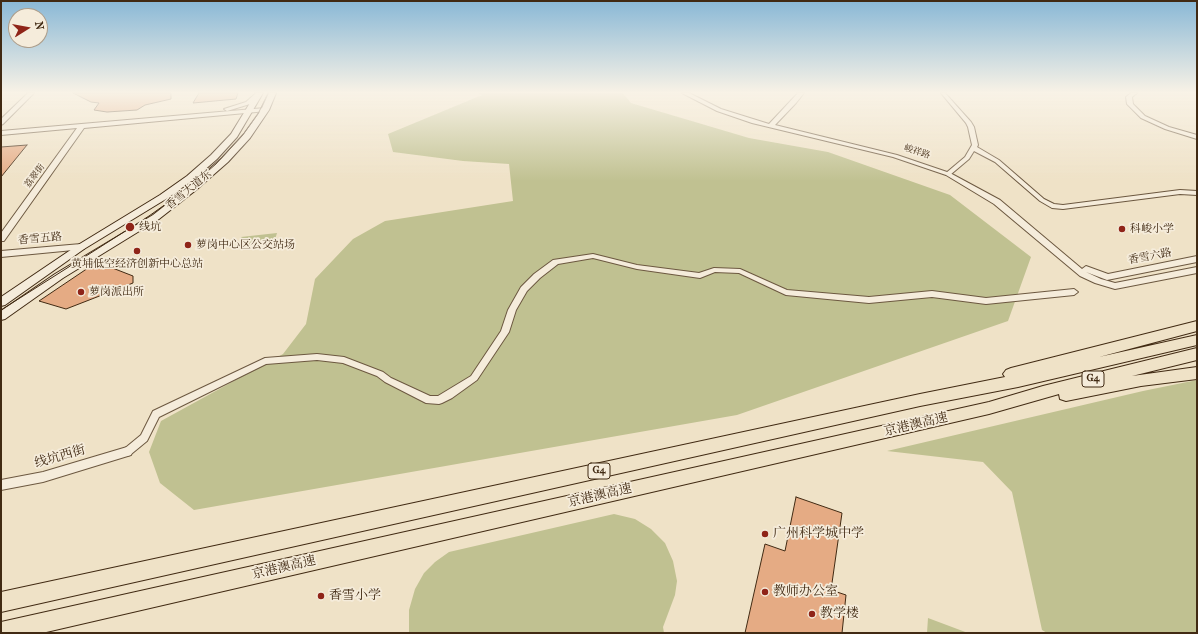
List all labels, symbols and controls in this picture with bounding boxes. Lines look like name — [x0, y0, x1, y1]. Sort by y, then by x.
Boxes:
north arrow — [8, 8, 48, 48]
text: N — [32, 20, 46, 31]
street label: 峻祥路 — [902, 143, 932, 161]
street label: 荔翠街 — [23, 162, 47, 190]
street label: 香雪大道东 — [163, 168, 215, 212]
place label: 线坑 — [139, 220, 161, 234]
marker: 线坑 — [124, 221, 136, 233]
place label: 科峻小学 — [1130, 222, 1174, 236]
marker: 科峻小学 — [1117, 224, 1127, 234]
street label: 香雪五路 — [18, 231, 62, 247]
place label: 萝岗中心区公交站场 — [196, 238, 295, 252]
marker: 萝岗中心区公交站场 — [183, 240, 193, 250]
marker: 黄埔低空经济创新中心总站 — [132, 246, 142, 256]
street label: 香雪六路 — [1127, 246, 1173, 268]
place label: 黄埔低空经济创新中心总站 — [71, 257, 203, 271]
place label: 萝岗派出所 — [89, 285, 144, 299]
marker: 萝岗派出所 — [76, 287, 86, 297]
road number: G4 — [1082, 371, 1104, 387]
street label: 京港澳高速 — [883, 410, 949, 440]
street label: 线坑西街 — [33, 442, 87, 472]
road number: G4 — [588, 463, 610, 479]
street label: 京港澳高速 — [567, 481, 633, 511]
place label: 广州科学城中学 — [773, 526, 864, 542]
marker: 广州科学城中学 — [760, 529, 770, 539]
street label: 京港澳高速 — [251, 553, 317, 583]
place label: 教师办公室 — [773, 584, 838, 600]
marker: 教师办公室 — [760, 587, 770, 597]
place label: 香雪小学 — [329, 588, 381, 604]
marker: 香雪小学 — [316, 591, 326, 601]
place label: 教学楼 — [820, 606, 859, 622]
marker: 教学楼 — [807, 609, 817, 619]

